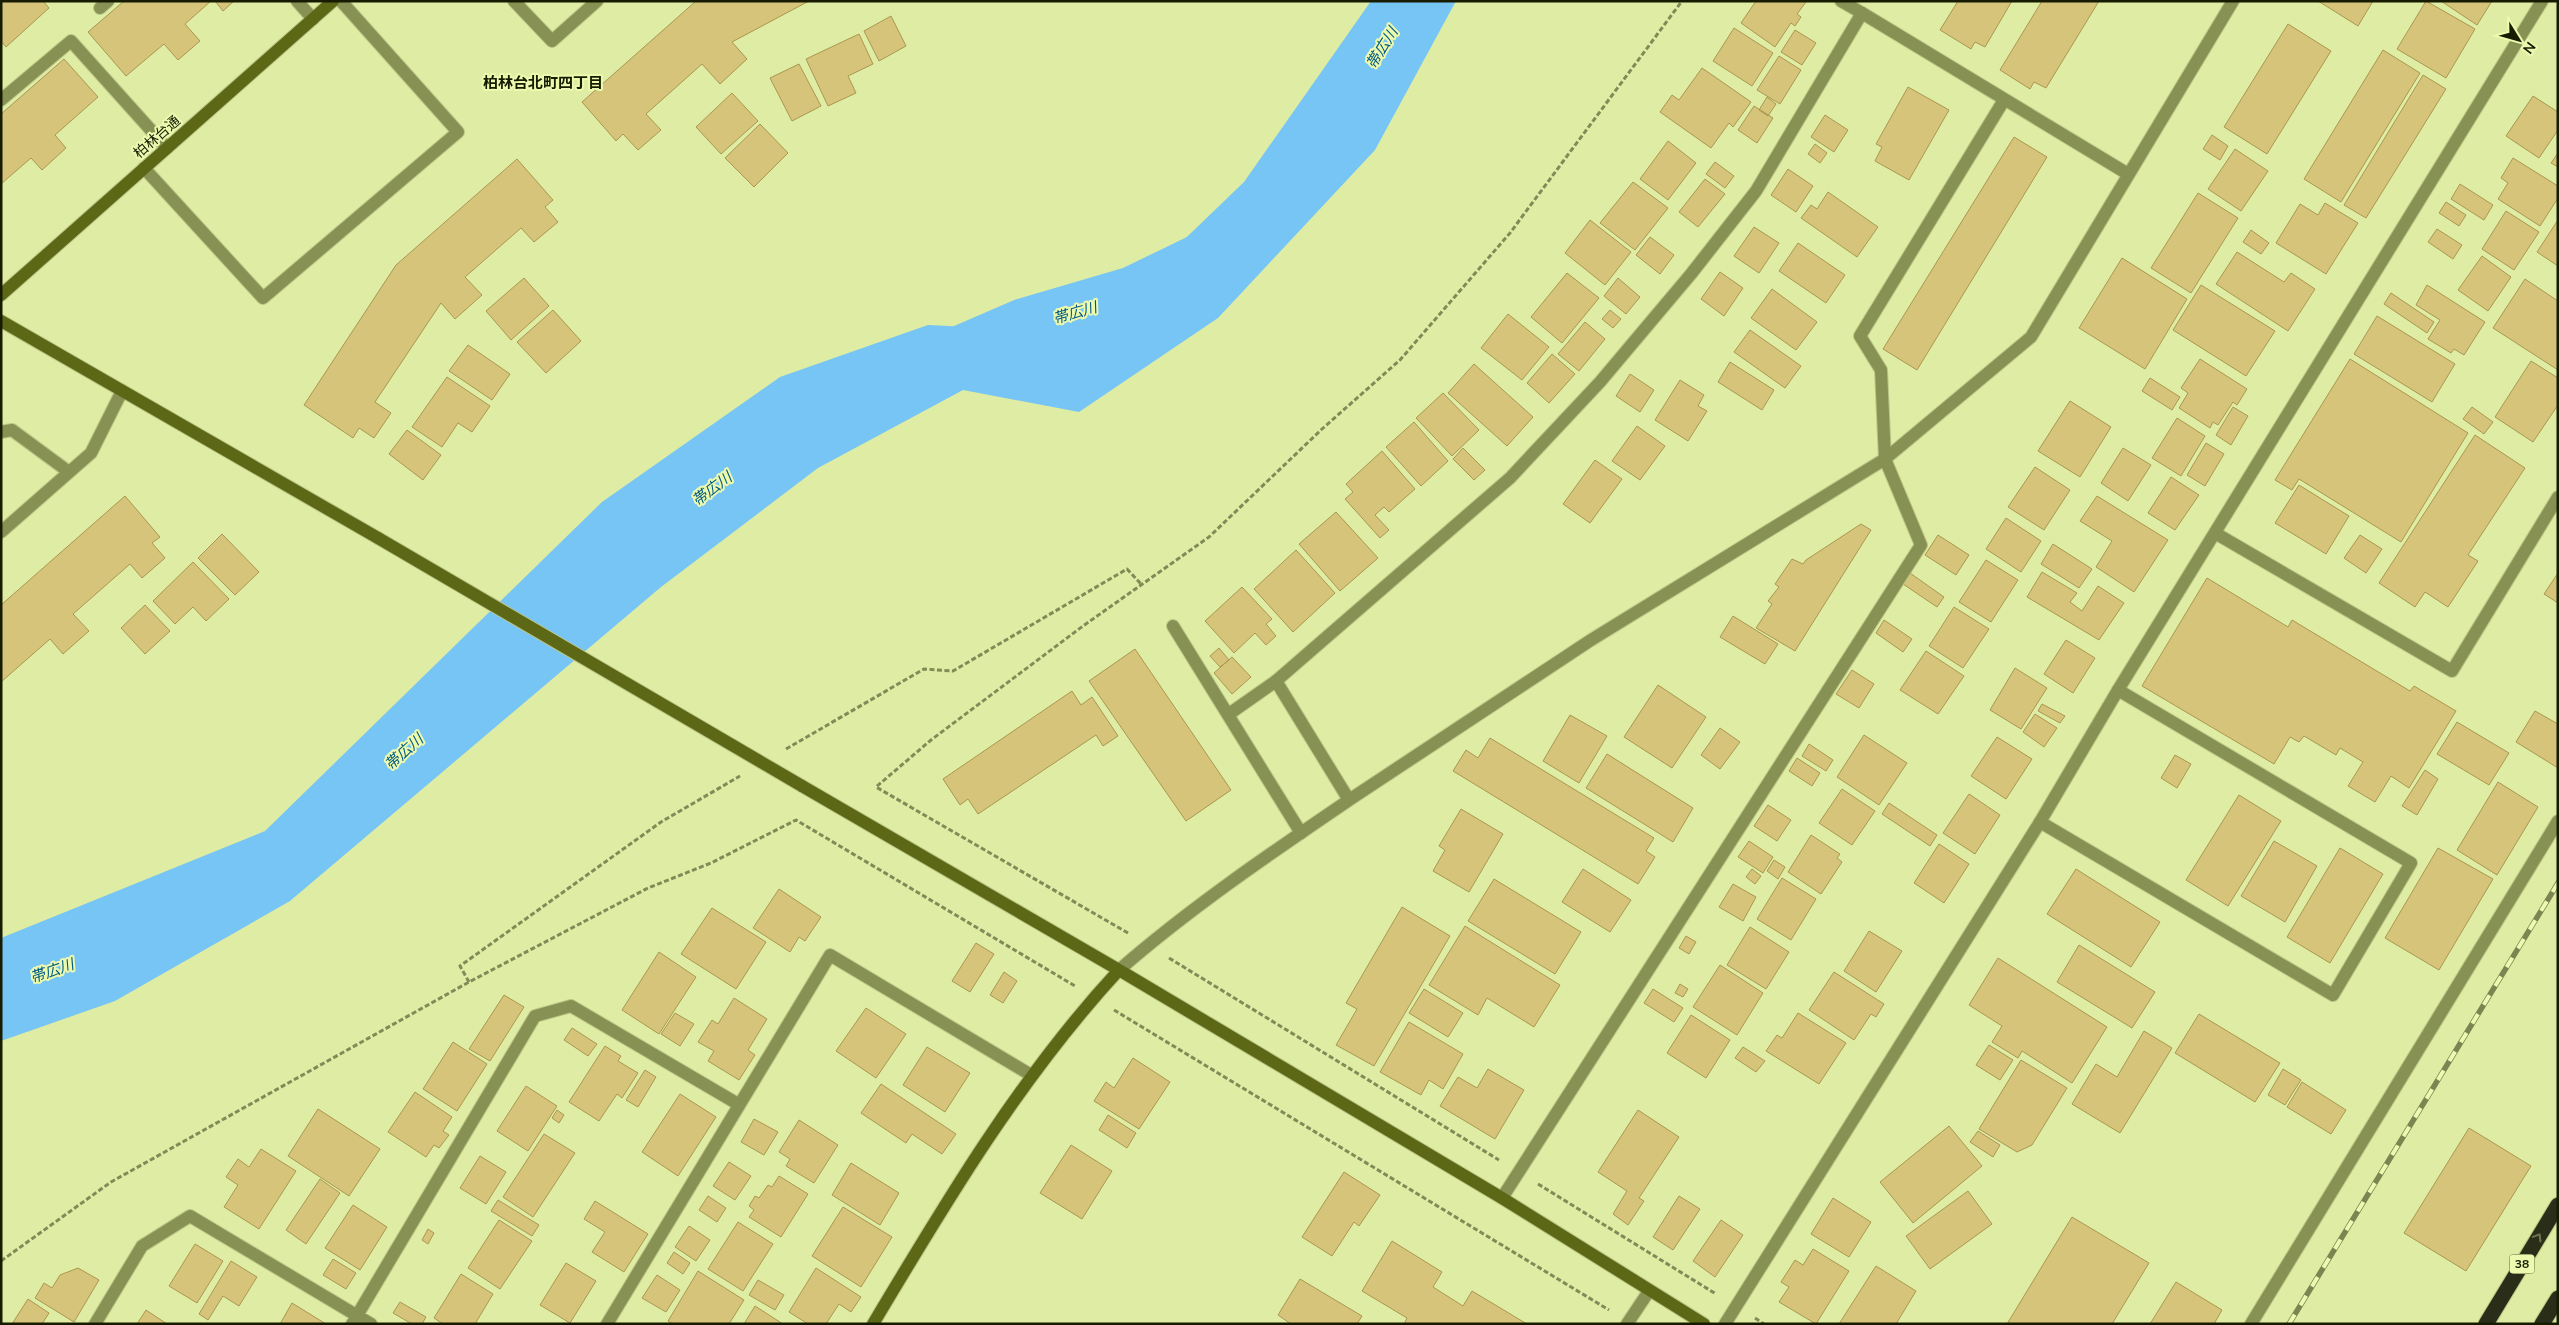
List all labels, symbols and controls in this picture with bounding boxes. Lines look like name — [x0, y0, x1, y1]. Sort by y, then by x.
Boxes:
north arrow — [2494, 15, 2544, 65]
water label: 帯広川 — [1362, 22, 1403, 72]
text: N — [2518, 38, 2540, 57]
district label: 柏林台北町四丁目 — [483, 73, 603, 93]
street label: 柏林台通 — [130, 111, 184, 163]
water label: 帯広川 — [1051, 297, 1101, 329]
water label: 帯広川 — [688, 466, 738, 511]
water label: 帯広川 — [381, 728, 429, 774]
water label: 帯広川 — [27, 954, 78, 988]
one-way arrow — [2532, 1234, 2542, 1243]
road number: 38 — [2510, 1254, 2534, 1274]

